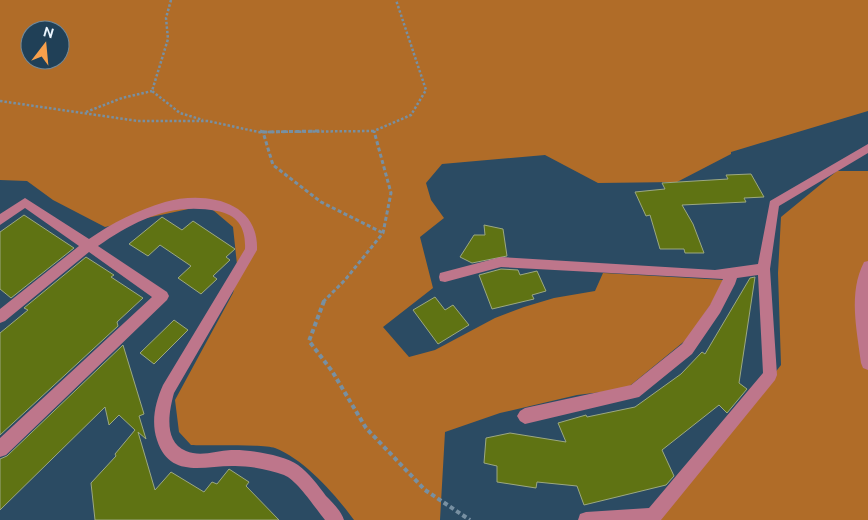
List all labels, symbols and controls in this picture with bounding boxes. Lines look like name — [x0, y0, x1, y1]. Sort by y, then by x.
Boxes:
north arrow — [20, 20, 70, 70]
text: N — [41, 23, 56, 42]

